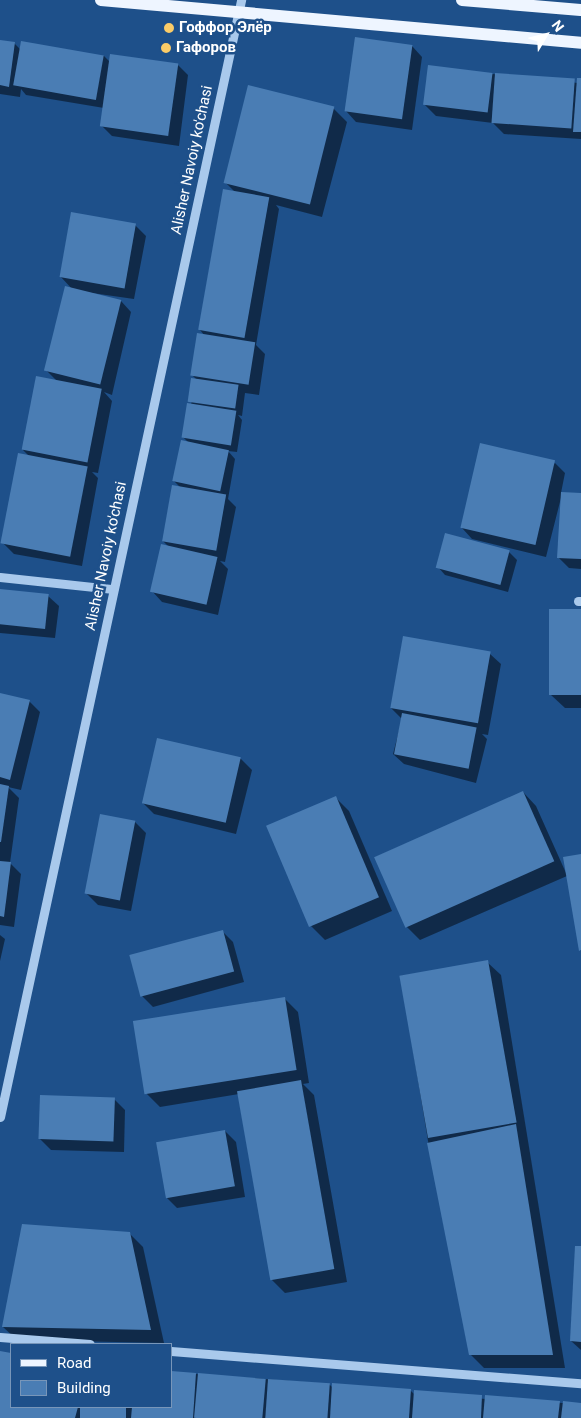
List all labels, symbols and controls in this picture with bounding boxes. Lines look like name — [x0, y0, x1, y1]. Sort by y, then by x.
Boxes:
north arrow — [521, 10, 571, 60]
text: N — [549, 17, 567, 35]
place label: Гоффор Элёр — [179, 19, 272, 37]
marker: Гоффор Элёр — [163, 22, 175, 34]
place label: Гафоров — [176, 39, 236, 57]
marker: Гафоров — [160, 42, 172, 54]
street label: Alisher Navoiy ko'chasi — [167, 84, 217, 236]
street label: Alisher Navoiy ko'chasi — [81, 480, 131, 632]
legend — [10, 1343, 172, 1408]
text: Road — [57, 1354, 91, 1372]
text: Building — [57, 1379, 111, 1397]

